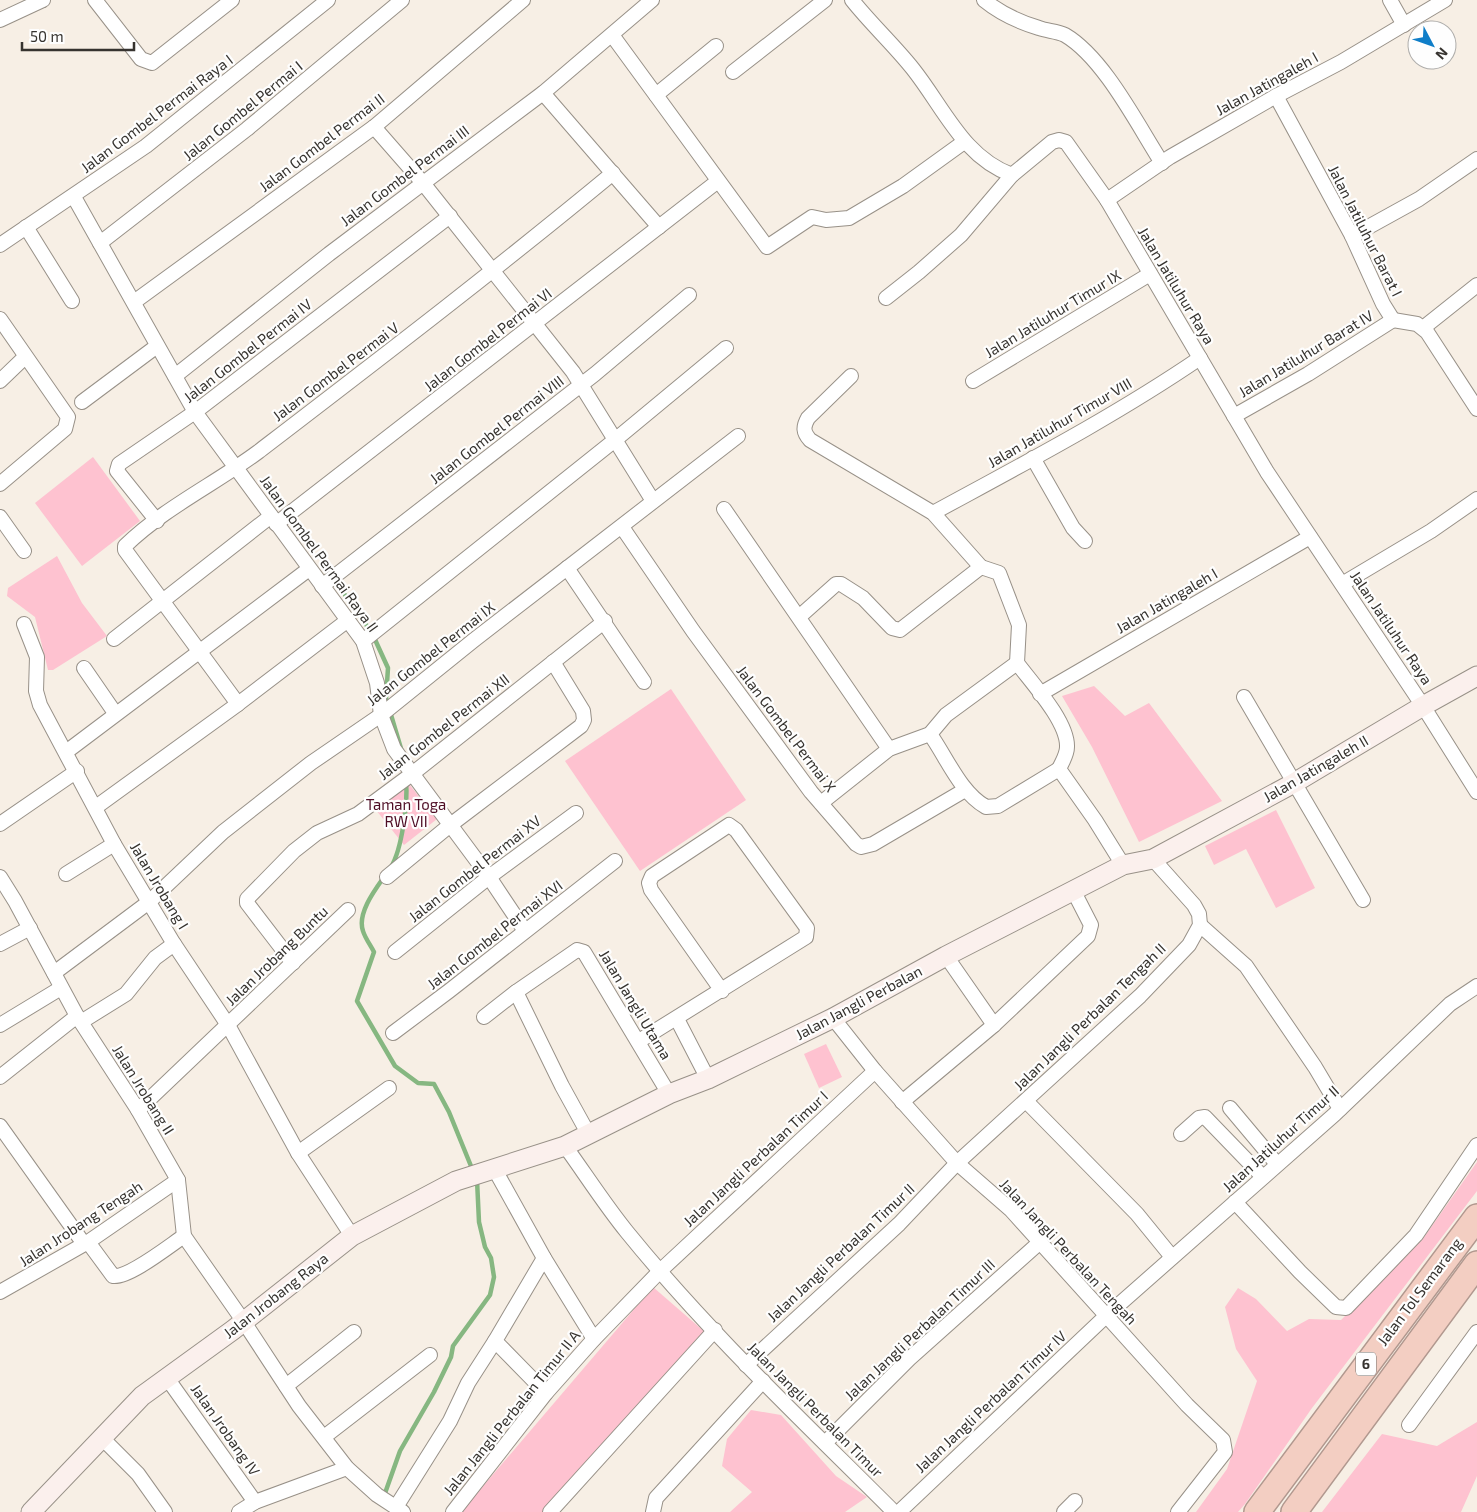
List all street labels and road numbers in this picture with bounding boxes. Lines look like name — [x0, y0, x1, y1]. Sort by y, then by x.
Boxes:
street label: Jalan Jatingaleh I — [1212, 48, 1321, 119]
street label: Jalan Gombel Permai Raya I — [77, 50, 236, 176]
street label: Jalan Gombel Permai I — [179, 57, 306, 164]
street label: Jalan Gombel Permai II — [255, 89, 388, 195]
street label: Jalan Gombel Permai III — [337, 121, 472, 229]
street label: Jalan Jatiluhur Barat I — [1325, 162, 1407, 299]
street label: Jalan Jatiluhur Raya — [1135, 224, 1219, 347]
street label: Jalan Jatiluhur Timur IX — [981, 265, 1124, 361]
street label: Jalan Gombel Permai VI — [420, 284, 555, 395]
street label: Jalan Gombel Permai IV — [180, 295, 315, 406]
street label: Jalan Jatiluhur Barat IV — [1235, 306, 1376, 400]
street label: Jalan Gombel Permai V — [269, 318, 402, 425]
street label: Jalan Gombel Permai VIII — [426, 371, 567, 487]
street label: Jalan Jatiluhur Timur VIII — [984, 374, 1135, 471]
street label: Jalan Gombel Permai Raya II — [257, 472, 383, 635]
street label: Jalan Jatingaleh I — [1113, 564, 1220, 637]
street label: Jalan Jatiluhur Raya — [1347, 567, 1437, 688]
street label: Jalan Gombel Permai IX — [363, 598, 498, 709]
street label: Jalan Gombel Permai X — [733, 662, 840, 795]
street label: Jalan Gombel Permai XII — [374, 669, 513, 783]
street label: Jalan Jatingaleh II — [1260, 731, 1371, 805]
street label: Jalan Gombel Permai XV — [405, 811, 544, 925]
street label: Jalan Jrobang I — [127, 839, 193, 932]
street label: Jalan Gombel Permai XVI — [423, 876, 566, 993]
street label: Jalan Jrobang Buntu — [221, 902, 331, 1009]
street label: Jalan Jangli Perbalan Tengah II — [1010, 939, 1169, 1094]
street label: Jalan Jangli Utama — [596, 946, 676, 1063]
street label: Jalan Jangli Perbalan — [792, 961, 925, 1043]
street label: Jalan Jrobang II — [109, 1041, 179, 1138]
street label: Jalan Jatiluhur Timur II — [1218, 1081, 1342, 1195]
street label: Jalan Jangli Perbalan Timur I — [679, 1087, 831, 1230]
street label: Jalan Jangli Perbalan Tengah — [996, 1175, 1141, 1328]
street label: Jalan Jrobang Tengah — [16, 1177, 145, 1270]
street label: Jalan Jangli Perbalan Timur II — [763, 1179, 918, 1325]
street label: Jalan Tol Semarang — [1373, 1234, 1466, 1349]
street label: Jalan Jrobang Raya — [219, 1249, 331, 1342]
street label: Jalan Jangli Perbalan Timur III — [841, 1255, 998, 1404]
street label: Jalan Jangli Perbalan Timur II A — [439, 1326, 584, 1499]
street label: Jalan Jangli Perbalan Timur IV — [911, 1326, 1070, 1476]
street label: Jalan Jangli Perbalan Timur — [744, 1338, 887, 1481]
road number: 6 — [1356, 1352, 1376, 1376]
street label: Jalan Jrobang IV — [188, 1380, 264, 1479]

